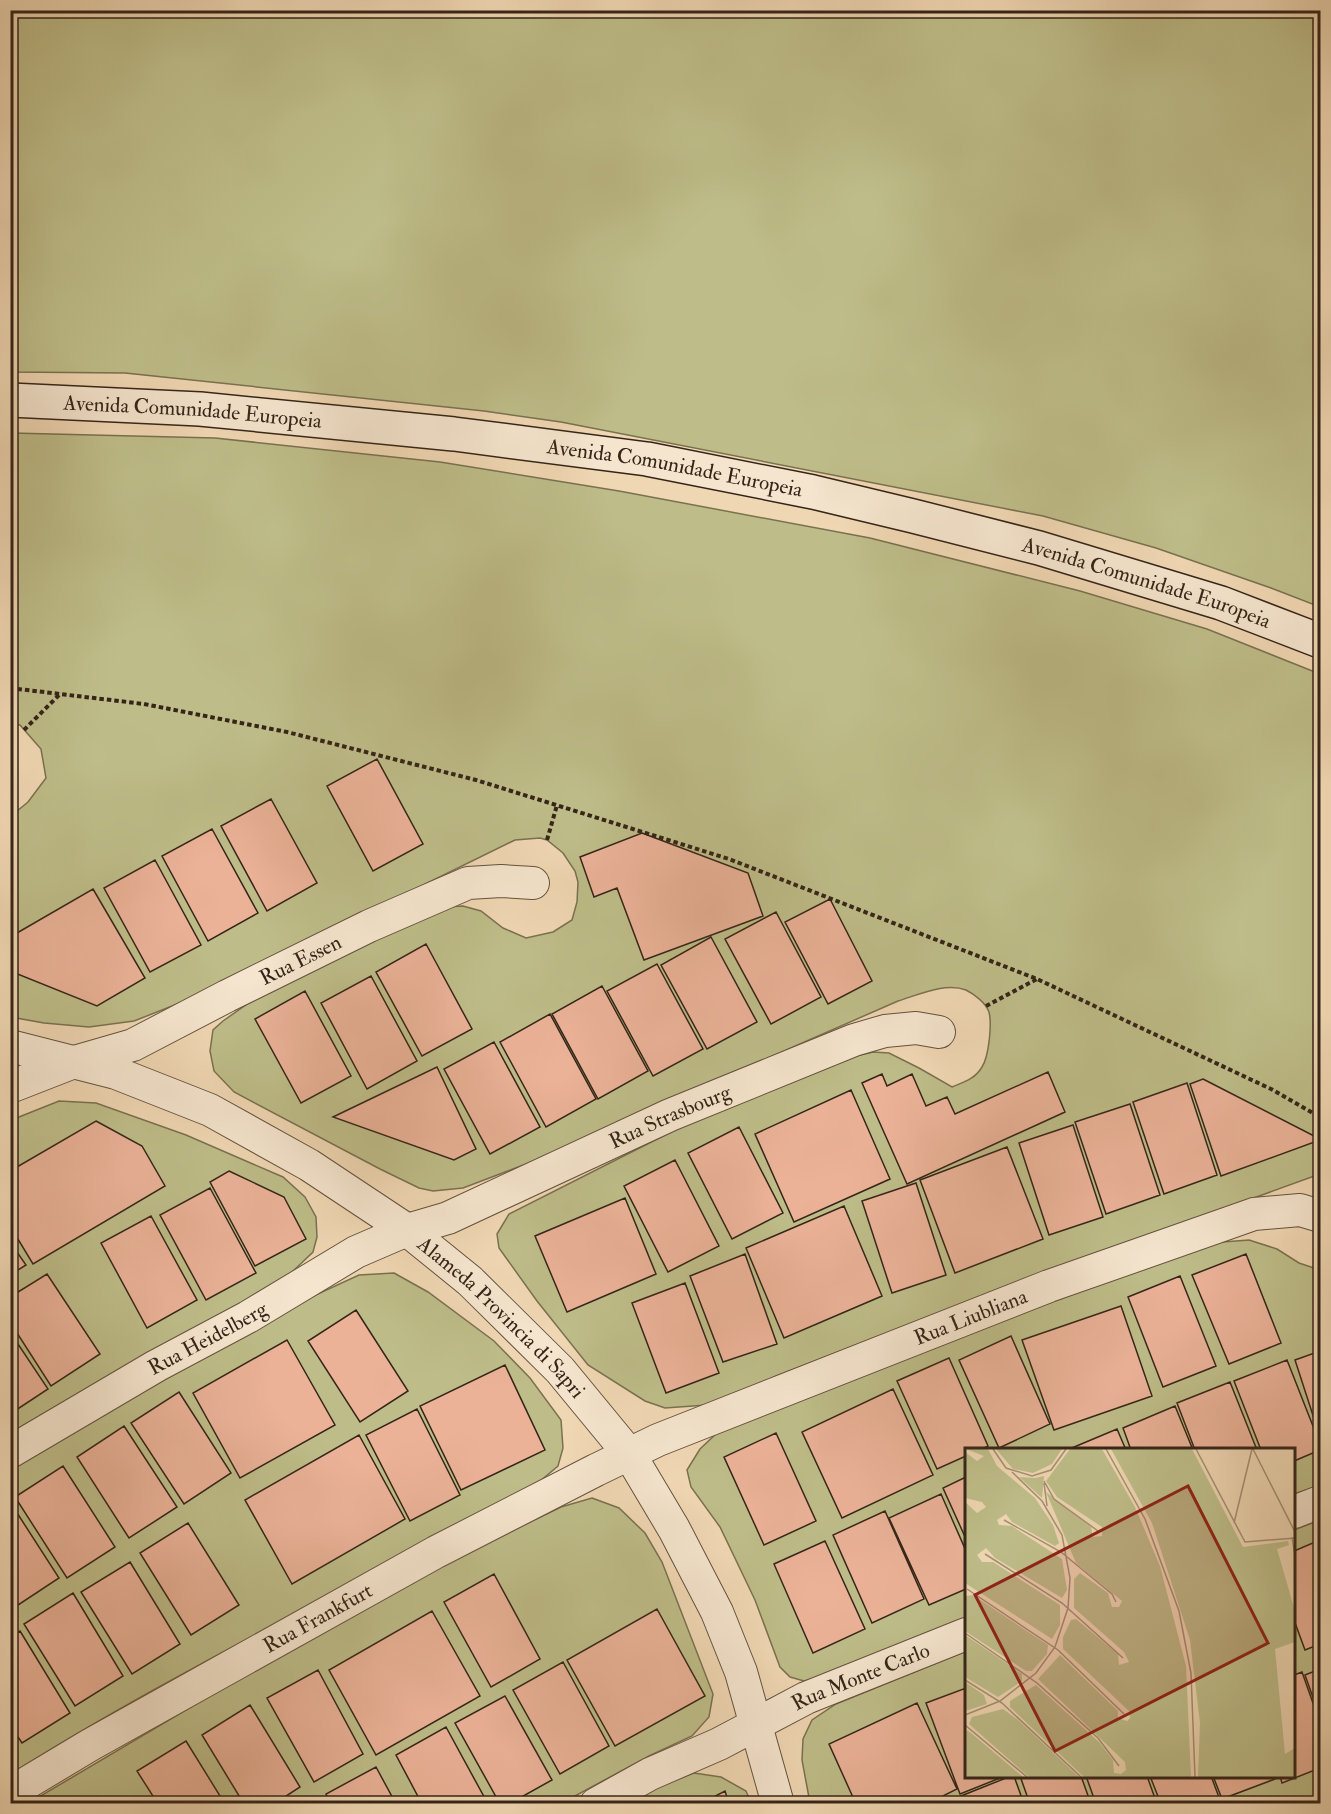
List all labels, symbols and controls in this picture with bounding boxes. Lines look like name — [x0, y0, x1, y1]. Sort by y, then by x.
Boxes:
street label: Avenida Comunidade Europeia — [62, 389, 323, 434]
street label: Avenida Comunidade Europeia — [545, 433, 805, 503]
street label: Avenida Comunidade Europeia — [1019, 531, 1275, 634]
street label: Rua Essen — [255, 928, 346, 991]
street label: Rua Strasbourg — [605, 1078, 735, 1155]
street label: Alameda Provincia di Sapri — [411, 1230, 591, 1404]
street label: Rua Liubliana — [910, 1282, 1031, 1351]
street label: Rua Heidelberg — [143, 1295, 273, 1381]
inset map — [965, 1448, 1295, 1778]
street label: Rua Frankfurt — [258, 1577, 377, 1659]
street label: Rua Monte Carlo — [787, 1636, 933, 1717]

